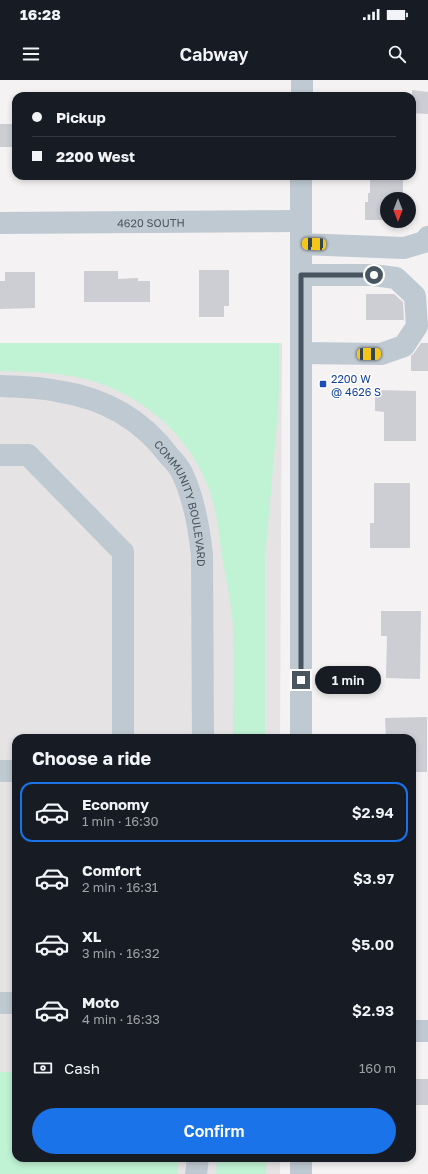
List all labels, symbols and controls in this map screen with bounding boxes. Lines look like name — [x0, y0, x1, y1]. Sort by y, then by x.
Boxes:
text: 16:28 — [20, 5, 61, 23]
icon: menu — [20, 43, 42, 65]
text: Cabway — [179, 43, 249, 65]
icon: search — [386, 43, 408, 65]
text: Pickup — [56, 108, 106, 126]
text: 2200 West — [56, 147, 135, 165]
north arrow — [380, 192, 416, 228]
map controls — [380, 192, 416, 228]
street label: 4620 SOUTH — [117, 215, 185, 229]
car — [302, 238, 326, 250]
route start — [365, 266, 383, 284]
car — [357, 348, 381, 360]
place label: 2200 W @ 4626 S — [331, 372, 381, 398]
marker: 2200 W @ 4626 S — [318, 379, 328, 389]
street label: COMMUNITY BOULEVARD — [152, 437, 209, 567]
callout: 1 min — [315, 666, 381, 694]
route end — [292, 671, 310, 689]
text: 1 min — [332, 672, 364, 688]
text: Choose a ride — [32, 747, 151, 769]
icon: car — [34, 794, 70, 830]
text: Economy — [82, 795, 149, 813]
text: $2.94 — [352, 803, 394, 821]
text: 1 min · 16:30 — [82, 813, 159, 829]
icon: car — [34, 860, 70, 896]
text: Comfort — [82, 861, 141, 879]
text: $3.97 — [353, 869, 394, 887]
text: 2 min · 16:31 — [82, 879, 158, 895]
icon: car — [34, 926, 70, 962]
text: XL — [82, 927, 101, 945]
text: $5.00 — [351, 935, 394, 953]
text: 3 min · 16:32 — [82, 945, 159, 961]
icon: car — [34, 992, 70, 1028]
text: Moto — [82, 993, 119, 1011]
text: $2.93 — [352, 1001, 394, 1019]
text: 4 min · 16:33 — [82, 1011, 160, 1027]
icon: cash — [32, 1057, 54, 1079]
text: Cash — [64, 1059, 100, 1077]
text: 160 m — [359, 1060, 396, 1076]
button: Confirm — [32, 1108, 396, 1154]

